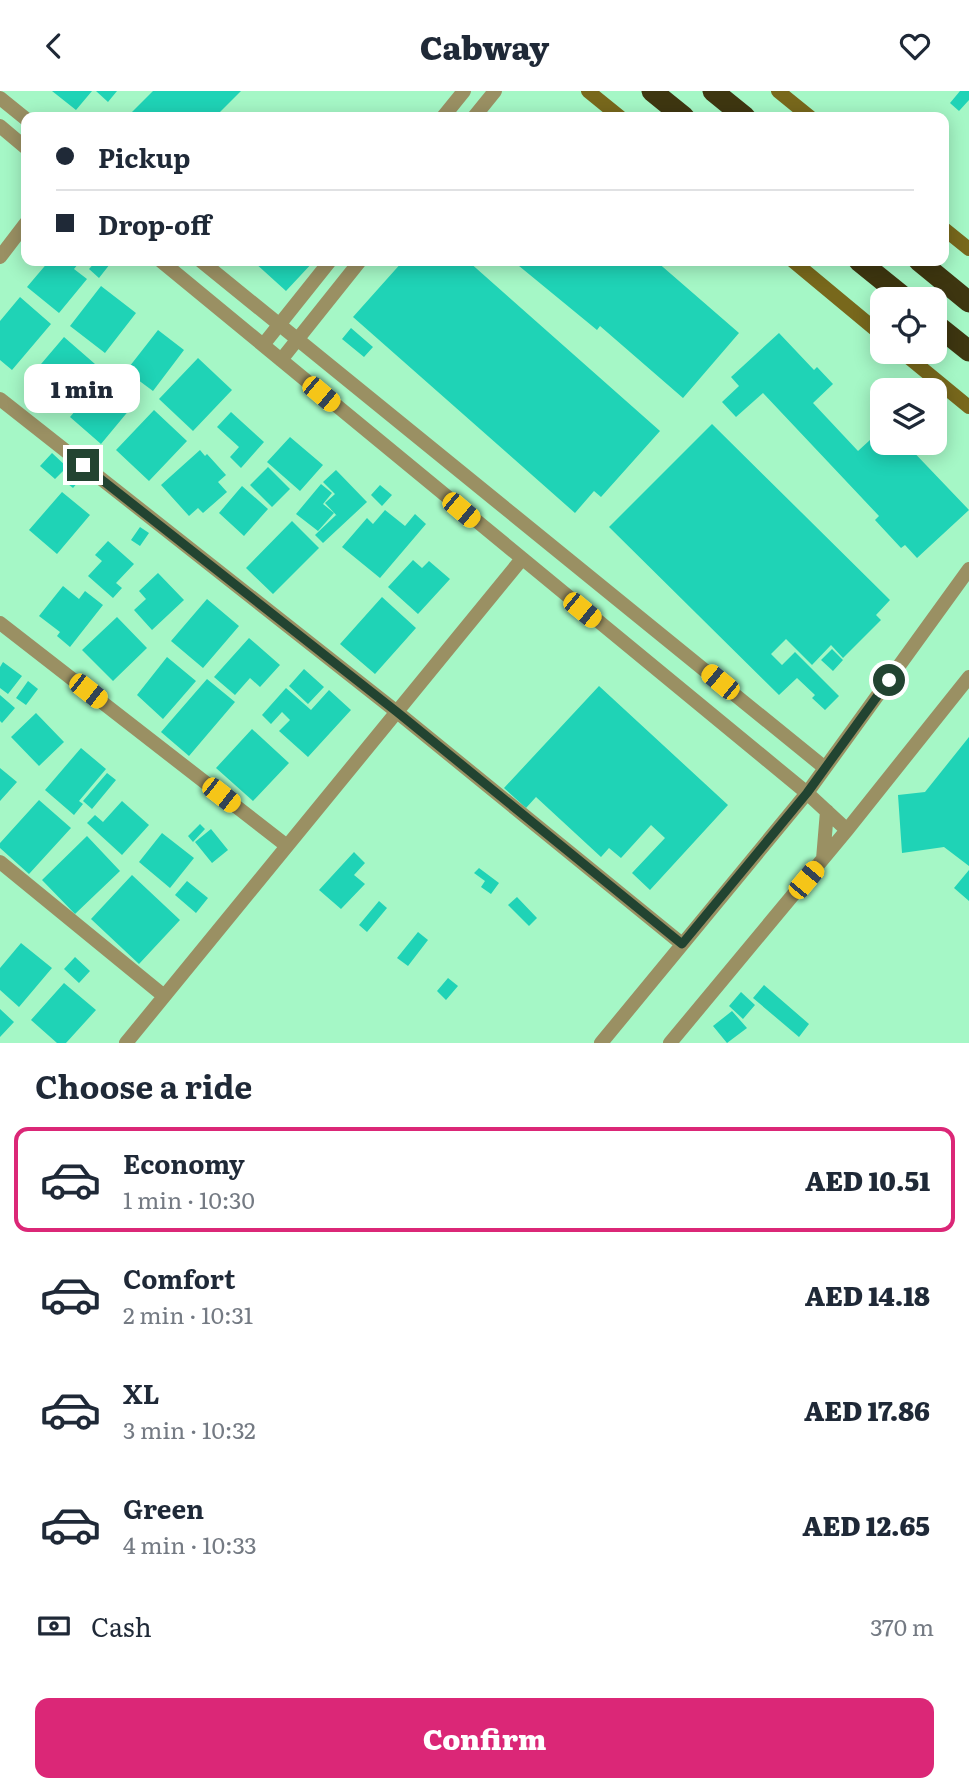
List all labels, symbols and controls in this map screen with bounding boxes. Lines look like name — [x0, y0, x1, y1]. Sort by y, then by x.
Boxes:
text: Cabway — [420, 22, 549, 70]
icon: back — [35, 27, 73, 65]
icon: heart — [896, 27, 934, 65]
text: Pickup — [98, 137, 190, 176]
text: Drop-off — [98, 204, 211, 243]
map controls — [870, 287, 947, 455]
button: locate — [870, 287, 947, 364]
callout: 1 min — [25, 363, 141, 413]
text: 1 min — [51, 371, 113, 405]
car — [299, 372, 344, 416]
button: layers — [870, 378, 947, 455]
route end — [67, 449, 99, 481]
car — [439, 488, 484, 532]
car — [560, 589, 605, 631]
car — [698, 661, 743, 703]
route start — [873, 664, 905, 696]
car — [65, 670, 112, 712]
car — [198, 774, 245, 816]
car — [785, 857, 828, 903]
text: Choose a ride — [35, 1061, 252, 1109]
text: Economy — [123, 1143, 245, 1182]
icon: car — [39, 1148, 102, 1211]
text: AED 10.51 — [805, 1160, 930, 1199]
text: 1 min · 10:30 — [123, 1182, 255, 1216]
text: Comfort — [123, 1258, 235, 1297]
icon: car — [39, 1263, 102, 1326]
text: AED 14.18 — [805, 1275, 930, 1314]
text: 2 min · 10:31 — [123, 1297, 253, 1331]
text: XL — [123, 1373, 160, 1412]
icon: car — [39, 1378, 102, 1441]
text: AED 17.86 — [804, 1390, 930, 1429]
text: 3 min · 10:32 — [123, 1412, 256, 1446]
text: Green — [123, 1488, 204, 1527]
icon: car — [39, 1493, 102, 1556]
text: AED 12.65 — [802, 1505, 930, 1544]
text: 4 min · 10:33 — [123, 1527, 257, 1561]
text: Cash — [91, 1606, 152, 1645]
icon: cash — [35, 1607, 73, 1645]
text: 370 m — [870, 1609, 934, 1643]
button: Confirm — [35, 1698, 934, 1778]

